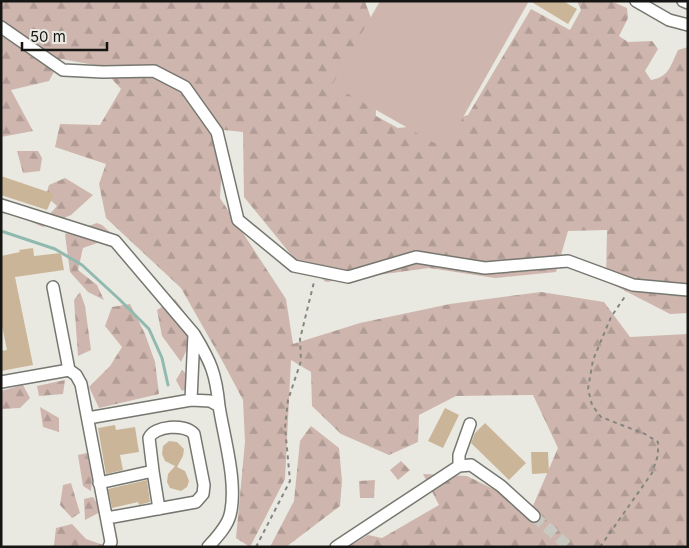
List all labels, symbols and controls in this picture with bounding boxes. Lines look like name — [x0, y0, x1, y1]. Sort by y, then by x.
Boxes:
scale bar — [22, 20, 108, 52]
text: 50 m — [30, 27, 66, 46]

